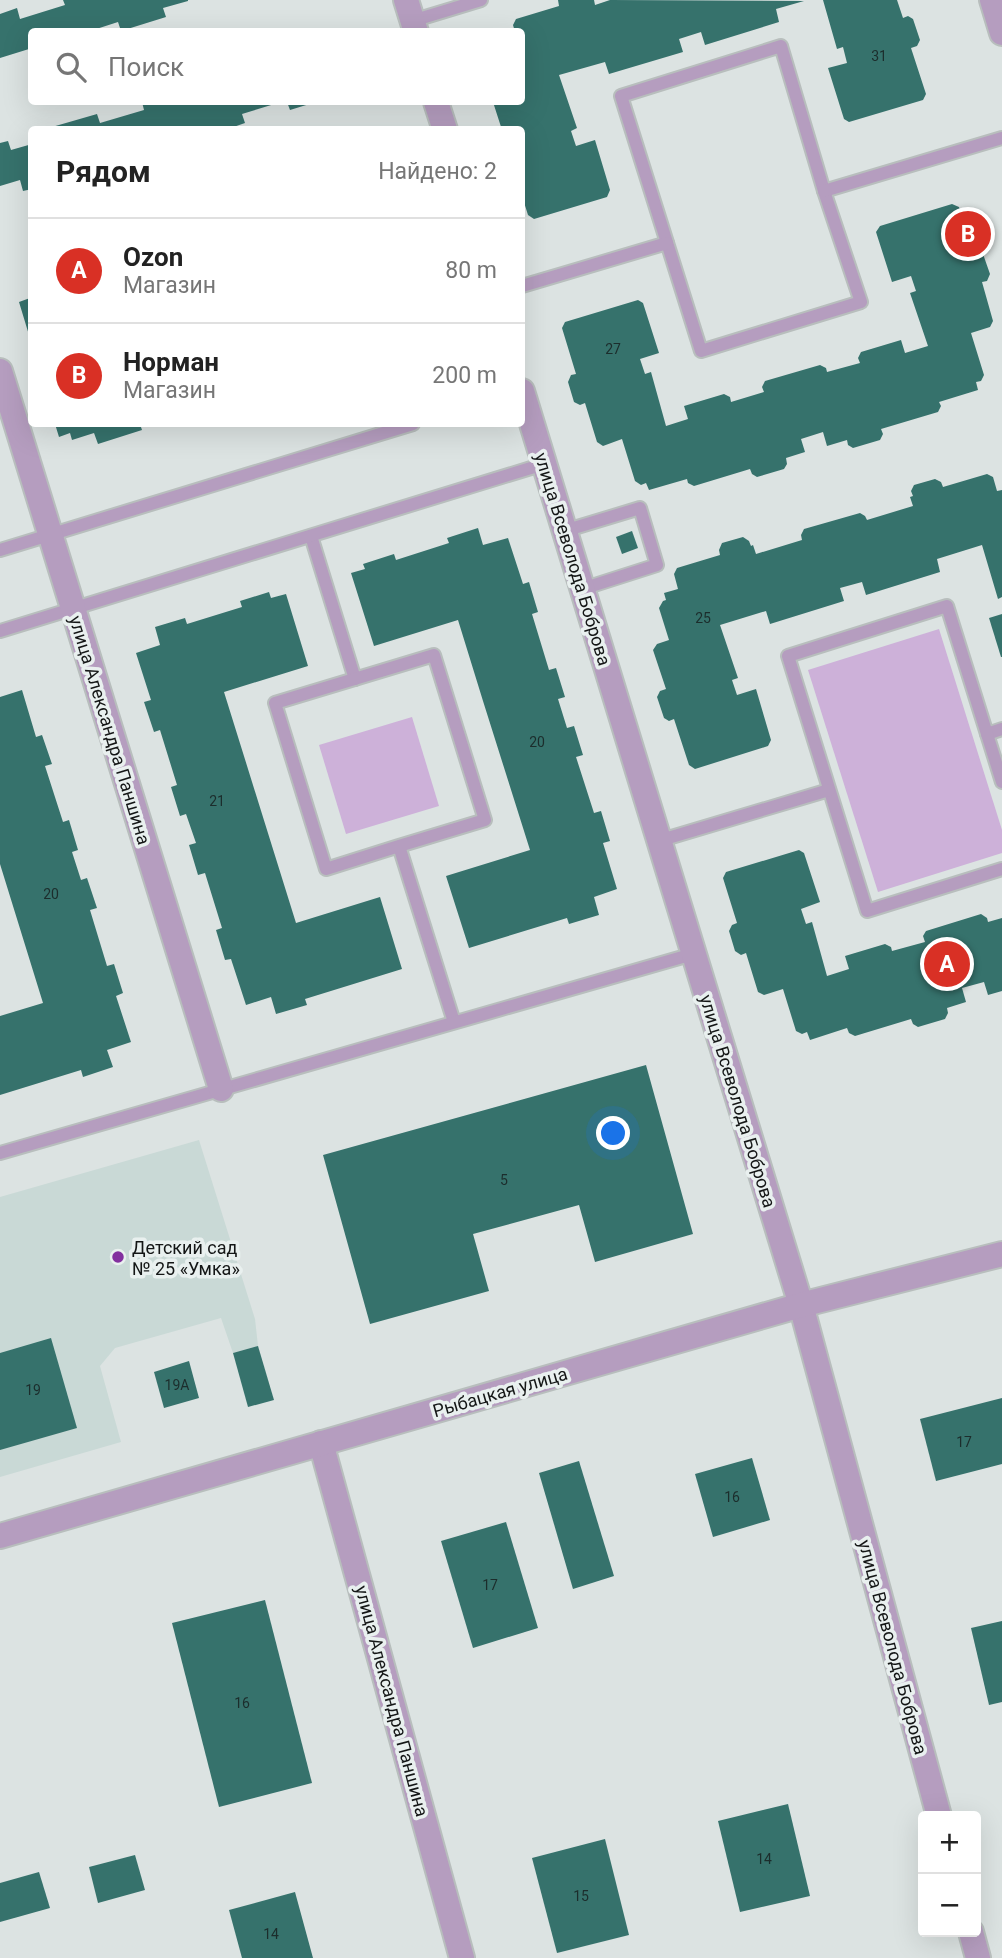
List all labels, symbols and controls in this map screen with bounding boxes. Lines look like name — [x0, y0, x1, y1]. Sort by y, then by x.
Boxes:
search box — [28, 28, 525, 105]
icon: search — [52, 48, 90, 86]
house number: 31 — [871, 48, 887, 64]
text: Поиск — [108, 52, 184, 82]
text: Рядом — [56, 154, 151, 189]
text: Найдено: 2 — [378, 158, 497, 185]
pin: B — [945, 208, 991, 260]
text: Ozon — [123, 242, 183, 272]
text: A — [71, 257, 87, 284]
text: 80 m — [445, 257, 497, 284]
text: Магазин — [123, 272, 216, 299]
house number: 27 — [605, 341, 621, 357]
text: Норман — [123, 347, 219, 377]
text: B — [72, 362, 86, 389]
text: 200 m — [432, 362, 497, 389]
text: Магазин — [123, 377, 216, 404]
street label: улица Всеволода Боброва — [531, 450, 615, 668]
house number: 25 — [695, 610, 711, 626]
street label: улица Александра Паншина — [65, 613, 155, 847]
house number: 20 — [529, 734, 545, 750]
house number: 21 — [209, 793, 225, 809]
house number: 20 — [43, 886, 59, 902]
pin: A — [924, 938, 970, 990]
street label: улица Всеволода Боброва — [696, 992, 780, 1210]
your location — [596, 1116, 630, 1150]
house number: 5 — [500, 1172, 508, 1188]
place label: Детский сад № 25 «Умка» — [132, 1237, 240, 1279]
marker: Детский сад № 25 «Умка» — [110, 1249, 126, 1265]
street label: Рыбацкая улица — [430, 1363, 570, 1421]
house number: 19А — [165, 1377, 189, 1393]
house number: 19 — [25, 1382, 41, 1398]
house number: 17 — [956, 1434, 972, 1450]
house number: 16 — [724, 1489, 740, 1505]
street label: улица Всеволода Боброва — [854, 1537, 932, 1757]
house number: 17 — [482, 1577, 498, 1593]
street label: улица Александра Паншина — [351, 1583, 433, 1819]
house number: 16 — [234, 1695, 250, 1711]
map controls — [918, 1811, 981, 1937]
button: + — [918, 1811, 981, 1874]
house number: 14 — [756, 1851, 772, 1867]
button: − — [918, 1874, 981, 1937]
house number: 15 — [573, 1888, 589, 1904]
house number: 14 — [263, 1926, 279, 1942]

